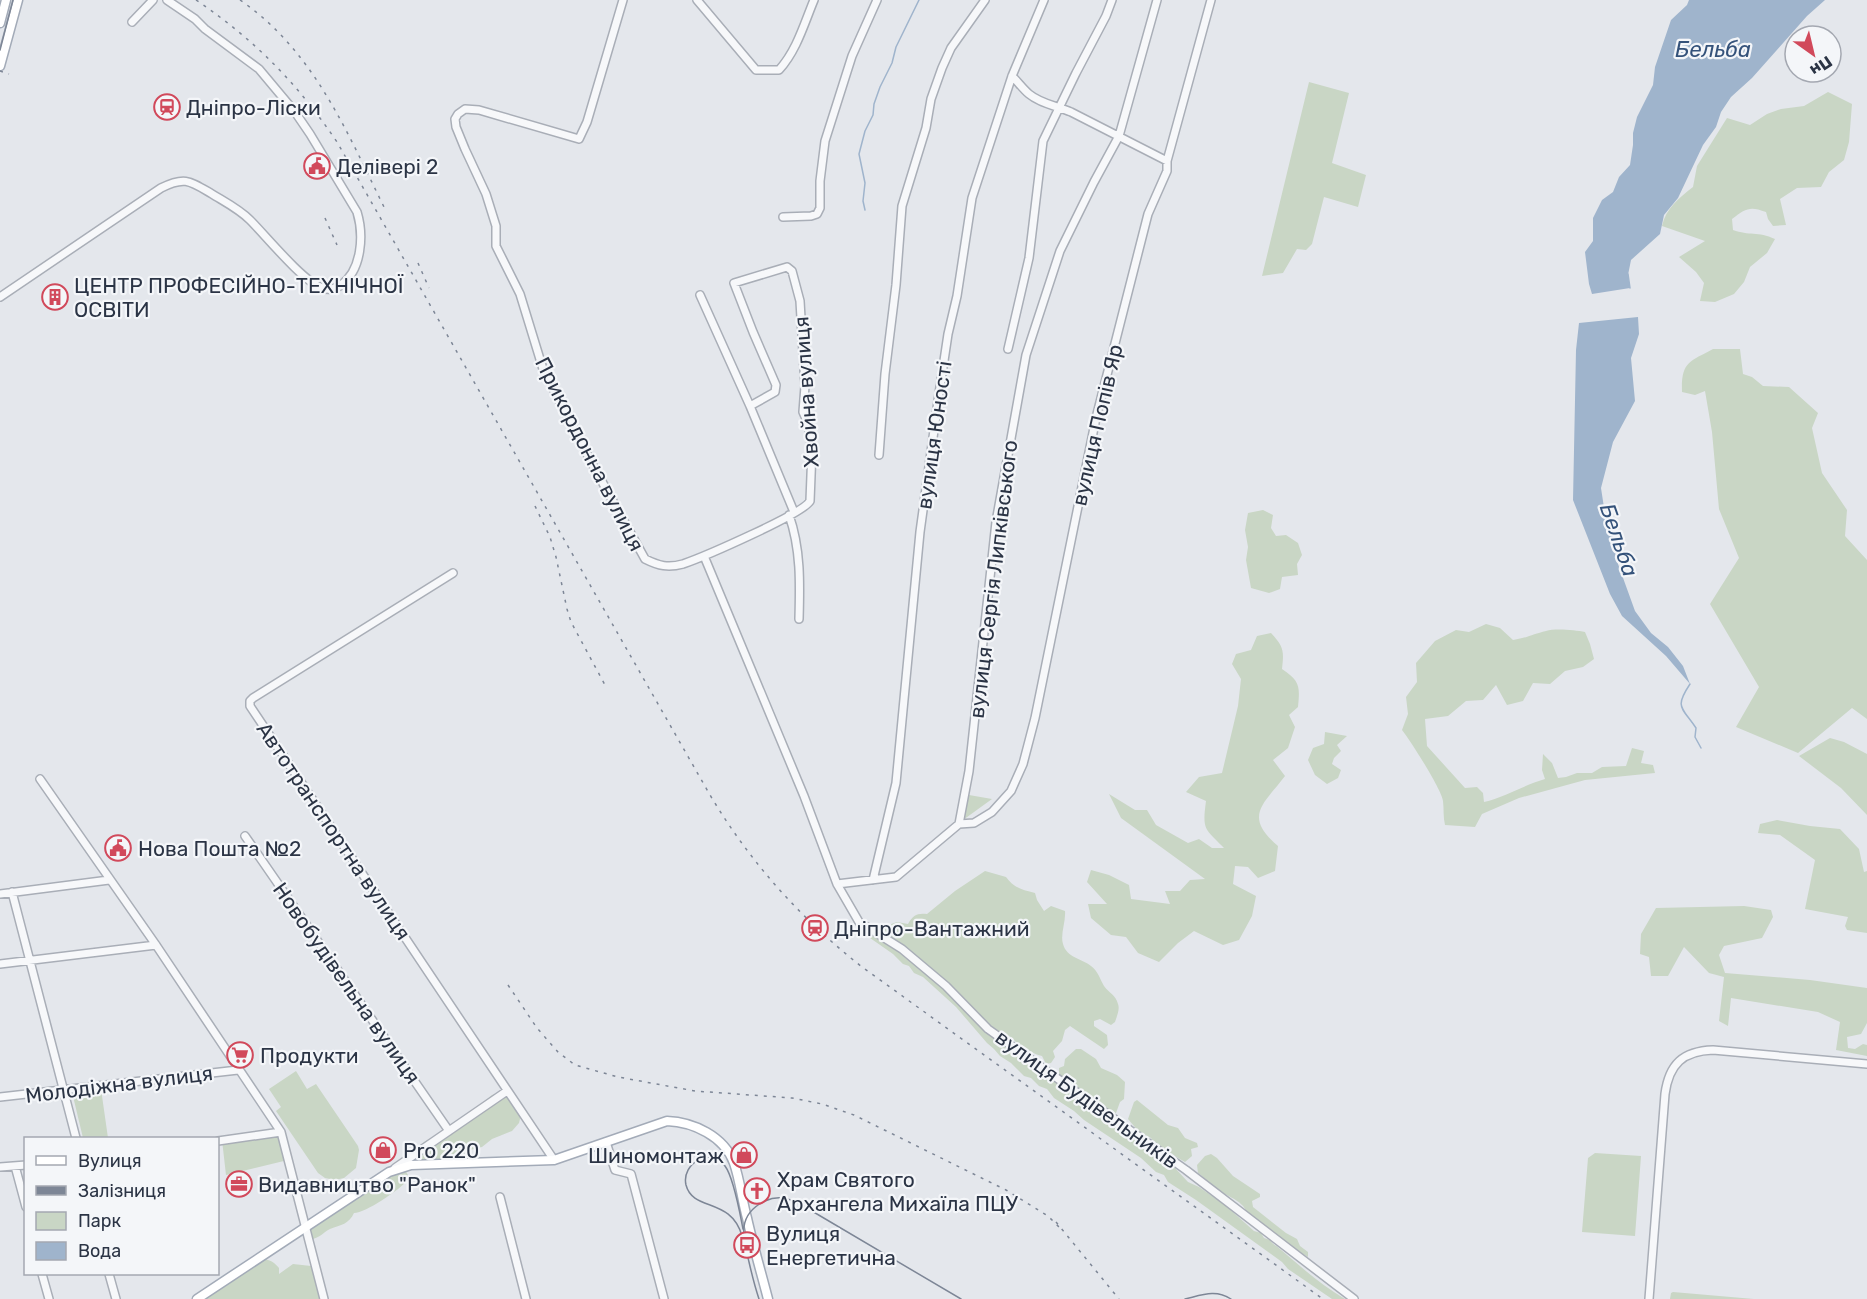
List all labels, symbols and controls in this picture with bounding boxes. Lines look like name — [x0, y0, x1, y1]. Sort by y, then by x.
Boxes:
north arrow — [1783, 24, 1843, 84]
water label: Бельба — [1675, 36, 1751, 63]
text: Пн — [1807, 52, 1836, 80]
station icon: Дніпро-Ліски — [152, 92, 182, 122]
place label: Дніпро-Ліски — [186, 95, 321, 120]
public building icon: Делівері 2 — [302, 151, 332, 181]
place label: Делівері 2 — [336, 154, 438, 179]
place label: ЦЕНТР ПРОФЕСІЙНО-ТЕХНІЧНОЇ ОСВІТИ — [74, 273, 404, 322]
building icon: ЦЕНТР ПРОФЕСІЙНО-ТЕХНІЧНОЇ ОСВІТИ — [40, 282, 70, 312]
street label: Хвойна вулиця — [788, 316, 824, 468]
street label: вулиця Попів Яр — [1066, 342, 1128, 508]
street label: Прикордонна вулиця — [530, 353, 650, 555]
street label: вулиця Юності — [911, 359, 957, 511]
street label: вулиця Сергія Липківського — [964, 438, 1022, 720]
water label: Бельба — [1594, 500, 1644, 580]
street label: Автотранспортна вулиця — [252, 717, 416, 945]
public building icon: Нова Пошта №2 — [103, 833, 133, 863]
place label: Нова Пошта №2 — [138, 836, 301, 861]
street label: Новобудівельна вулиця — [268, 878, 426, 1088]
station icon: Дніпро-Вантажний — [800, 913, 830, 943]
place label: Дніпро-Вантажний — [834, 916, 1030, 941]
street label: вулиця Будівельників — [991, 1024, 1183, 1174]
supermarket icon: Продукти — [225, 1040, 255, 1070]
place label: Продукти — [260, 1043, 358, 1068]
street label: Молодіжна вулиця — [24, 1060, 214, 1108]
shop icon: Pro 220 — [368, 1135, 398, 1165]
legend — [24, 1137, 219, 1275]
place label: Pro 220 — [403, 1138, 479, 1163]
shop icon: Шиномонтаж — [729, 1140, 759, 1170]
place label: Шиномонтаж — [588, 1143, 724, 1168]
text: Вулиця — [78, 1150, 142, 1172]
place label: Храм Святого Архангела Михаїла ПЦУ — [777, 1167, 1018, 1216]
office icon: Видавництво "Ранок" — [224, 1169, 254, 1199]
place label: Видавництво "Ранок" — [258, 1172, 476, 1197]
church icon: Храм Святого Архангела Михаїла ПЦУ — [742, 1176, 772, 1206]
text: Залізниця — [78, 1180, 166, 1202]
text: Парк — [78, 1210, 122, 1232]
place label: Вулиця Енергетична — [766, 1221, 896, 1270]
bus stop icon: Вулиця Енергетична — [732, 1230, 762, 1260]
text: Вода — [78, 1240, 121, 1262]

